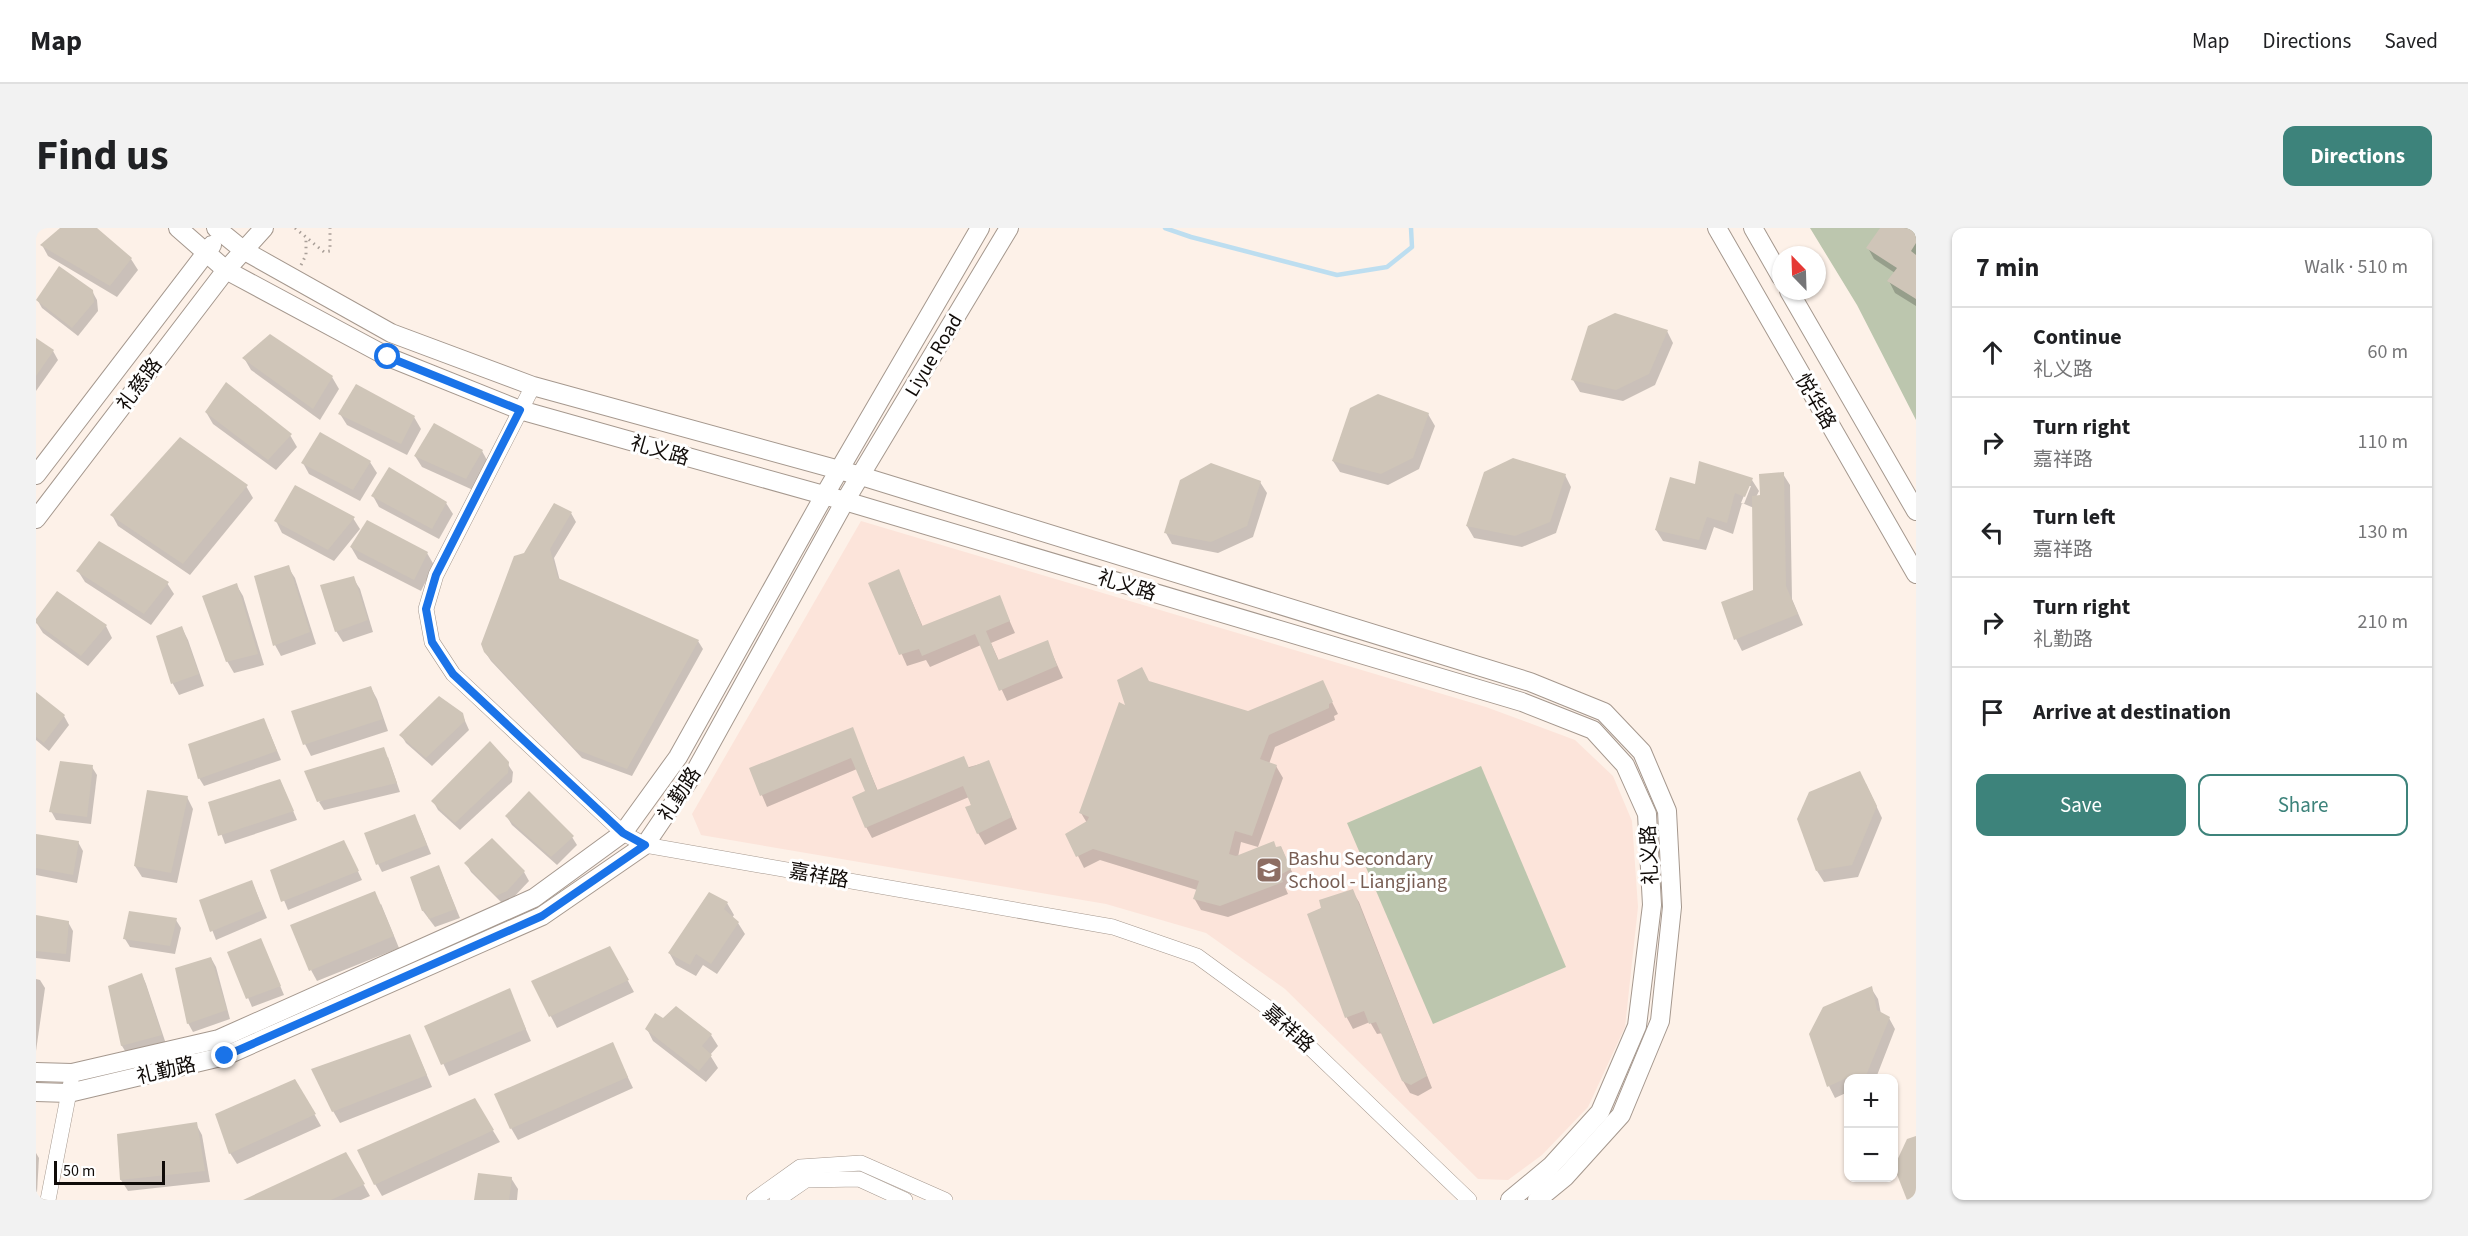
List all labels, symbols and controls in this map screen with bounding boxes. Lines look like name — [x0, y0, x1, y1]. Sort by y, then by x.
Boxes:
text: Map — [30, 21, 82, 61]
text: Map — [2192, 26, 2230, 56]
text: Directions — [2263, 26, 2351, 56]
text: Saved — [2384, 26, 2438, 56]
text: Find us — [36, 126, 169, 186]
button: Directions — [2283, 126, 2432, 186]
north arrow — [1772, 246, 1826, 300]
text: 7 min — [1976, 249, 2039, 286]
text: Walk · 510 m — [2304, 253, 2408, 281]
street label: Liyue Road — [898, 309, 969, 402]
text: Continue — [2033, 321, 2122, 353]
icon: ahead — [1976, 336, 2009, 369]
text: 60 m — [2368, 338, 2408, 366]
route start — [374, 343, 400, 369]
street label: 礼慈路 — [111, 352, 169, 417]
text: 礼义路 — [2033, 356, 2093, 384]
street label: 悦华路 — [1788, 369, 1842, 434]
text: Turn right — [2033, 411, 2130, 443]
icon: right — [1976, 426, 2009, 459]
text: 110 m — [2358, 428, 2408, 456]
street label: 礼义路 — [627, 429, 692, 473]
text: 嘉祥路 — [2033, 446, 2093, 474]
text: Turn left — [2033, 501, 2115, 533]
icon: left — [1976, 516, 2009, 549]
text: 130 m — [2358, 518, 2408, 546]
text: 嘉祥路 — [2033, 536, 2093, 564]
street label: 礼义路 — [1094, 564, 1159, 608]
text: Turn right — [2033, 591, 2130, 623]
icon: right — [1976, 606, 2009, 639]
text: 210 m — [2358, 608, 2408, 636]
text: 礼勤路 — [2033, 626, 2093, 654]
icon: arrive — [1976, 696, 2009, 729]
text: Arrive at destination — [2033, 696, 2231, 728]
street label: 礼勤路 — [652, 762, 708, 827]
button: Save — [1976, 774, 2186, 836]
button: Share — [2198, 774, 2408, 836]
street label: 礼义路 — [1634, 824, 1666, 886]
place label: Bashu Secondary School - Liangjiang — [1288, 845, 1447, 896]
school or university icon: Bashu Secondary School - Liangjiang — [1254, 855, 1284, 885]
street label: 嘉祥路 — [787, 857, 851, 895]
street label: 嘉祥路 — [1257, 998, 1320, 1059]
route end — [211, 1042, 237, 1068]
street label: 礼勤路 — [134, 1051, 199, 1091]
map controls — [1844, 1074, 1898, 1182]
button: + — [1844, 1074, 1898, 1128]
button: − — [1844, 1128, 1898, 1182]
scale bar — [54, 1158, 165, 1186]
text: 50 m — [63, 1160, 95, 1182]

